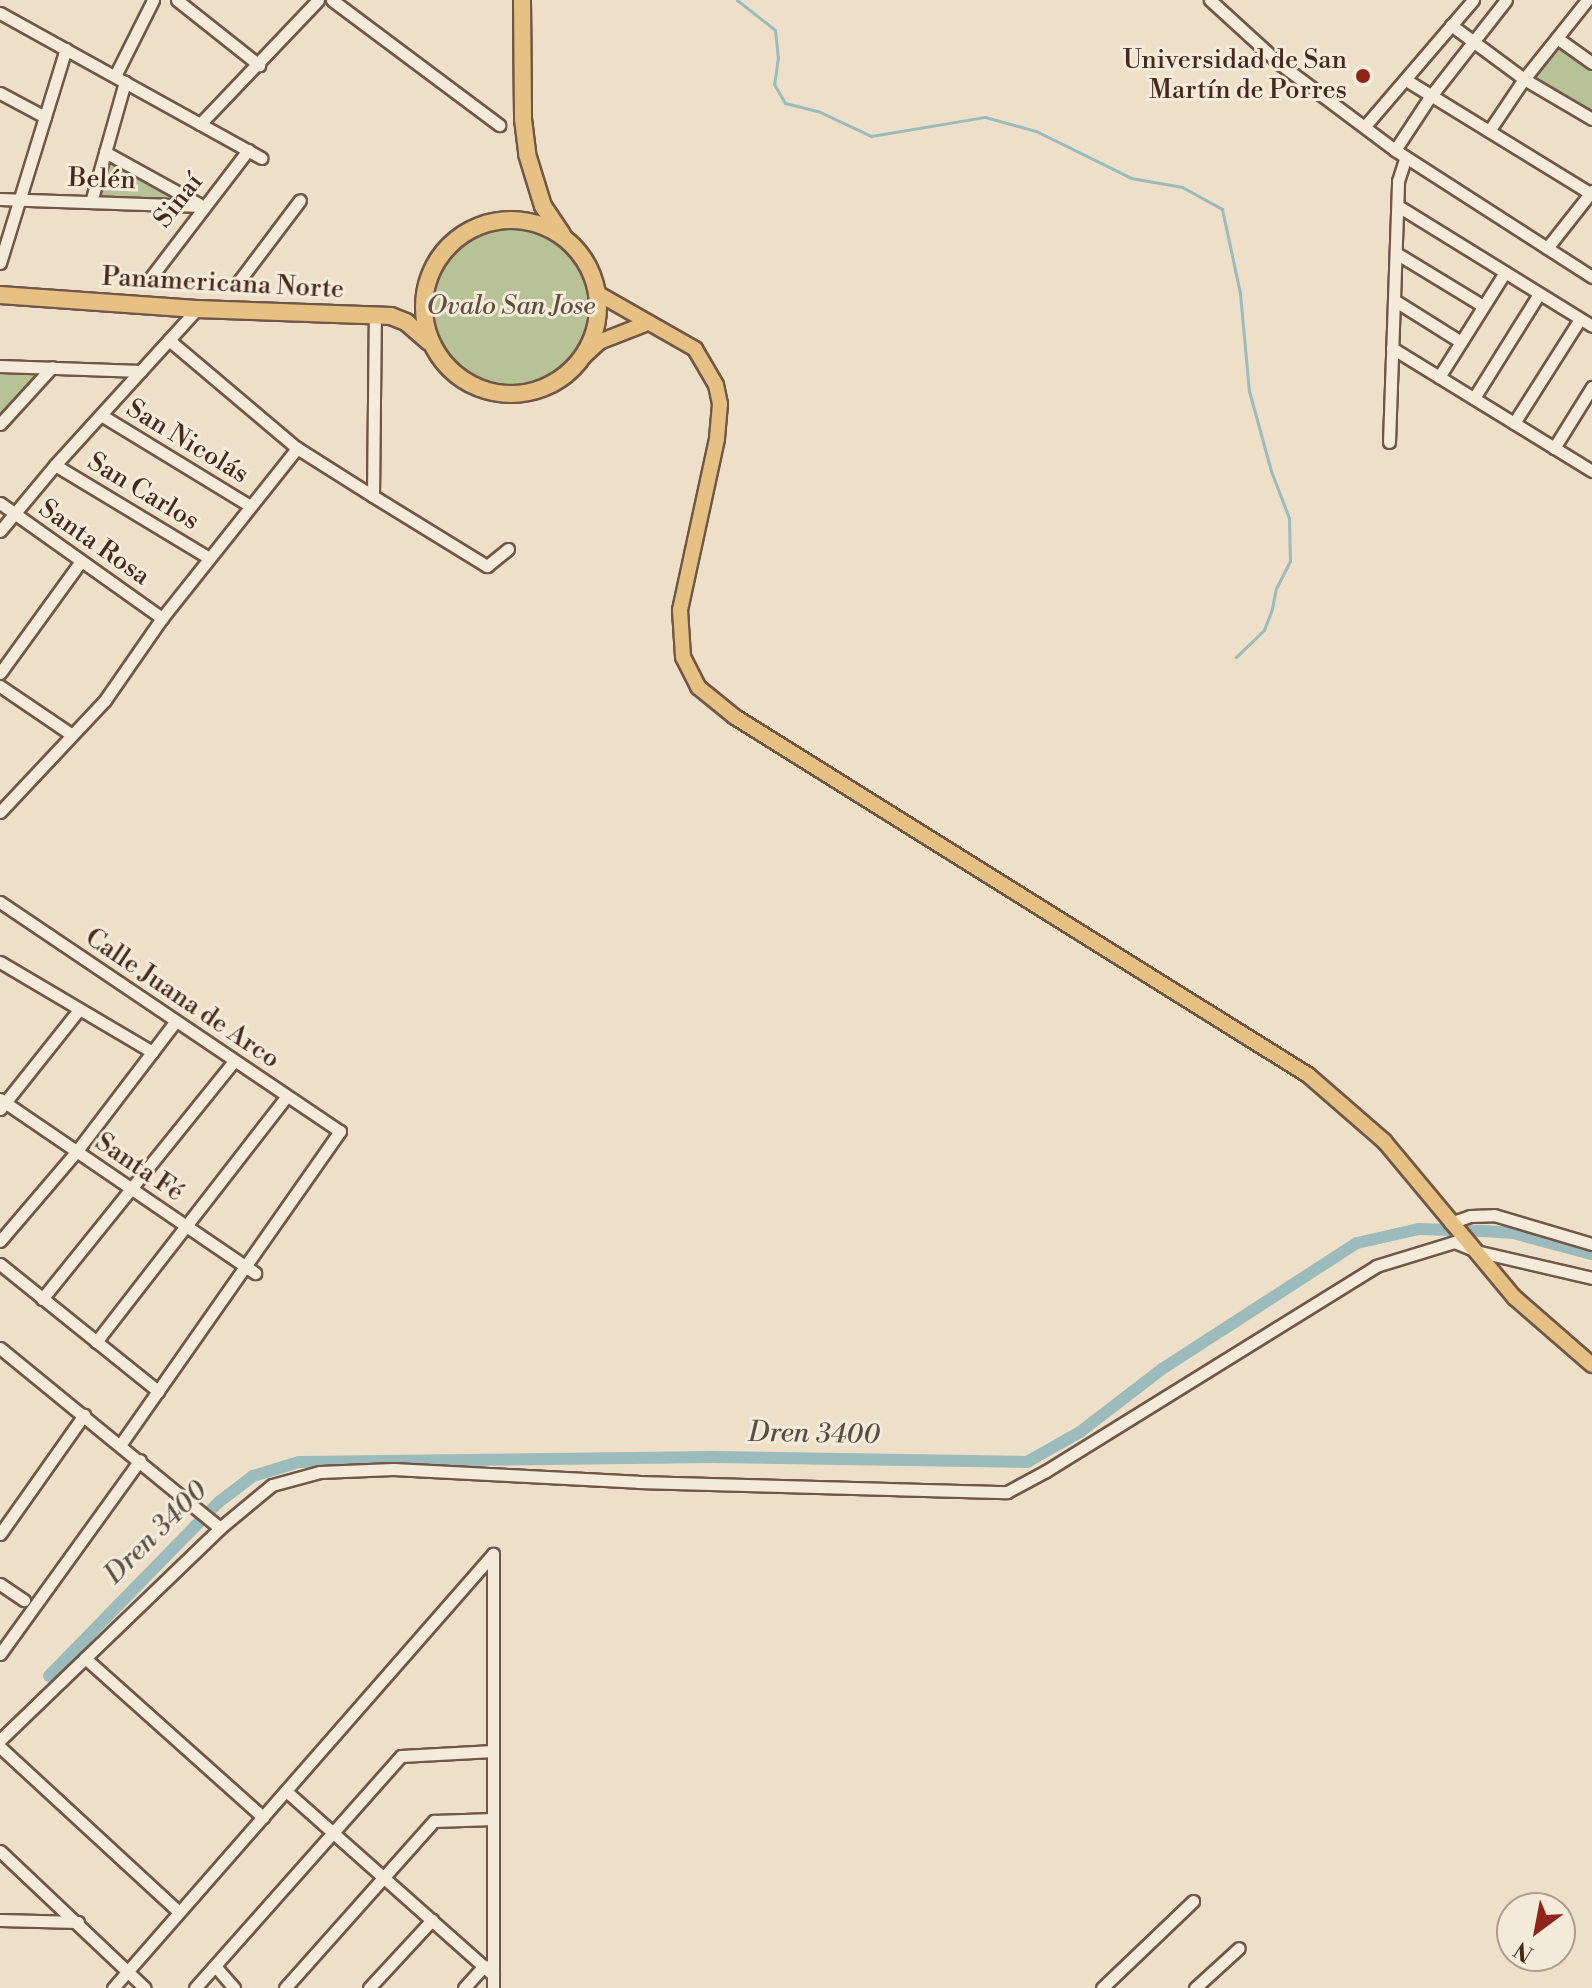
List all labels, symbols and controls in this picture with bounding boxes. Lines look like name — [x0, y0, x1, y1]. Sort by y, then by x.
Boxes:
place label: Universidad de San Martín de Porres — [1123, 45, 1347, 106]
marker: Universidad de San Martín de Porres — [1354, 67, 1372, 85]
street label: Belén — [68, 163, 136, 197]
street label: Sinaí — [148, 167, 210, 235]
street label: Panamericana Norte — [101, 262, 345, 306]
park label: Ovalo San Jose — [427, 291, 595, 323]
street label: San Nicolás — [120, 393, 254, 491]
street label: San Carlos — [82, 447, 204, 537]
street label: Santa Rosa — [32, 493, 156, 593]
street label: Calle Juana de Arco — [79, 922, 285, 1076]
street label: Santa Fé — [89, 1127, 189, 1209]
water label: Dren 3400 — [748, 1416, 880, 1452]
water label: Dren 3400 — [97, 1474, 215, 1592]
north arrow — [1496, 1892, 1576, 1972]
text: N — [1510, 1935, 1539, 1967]

